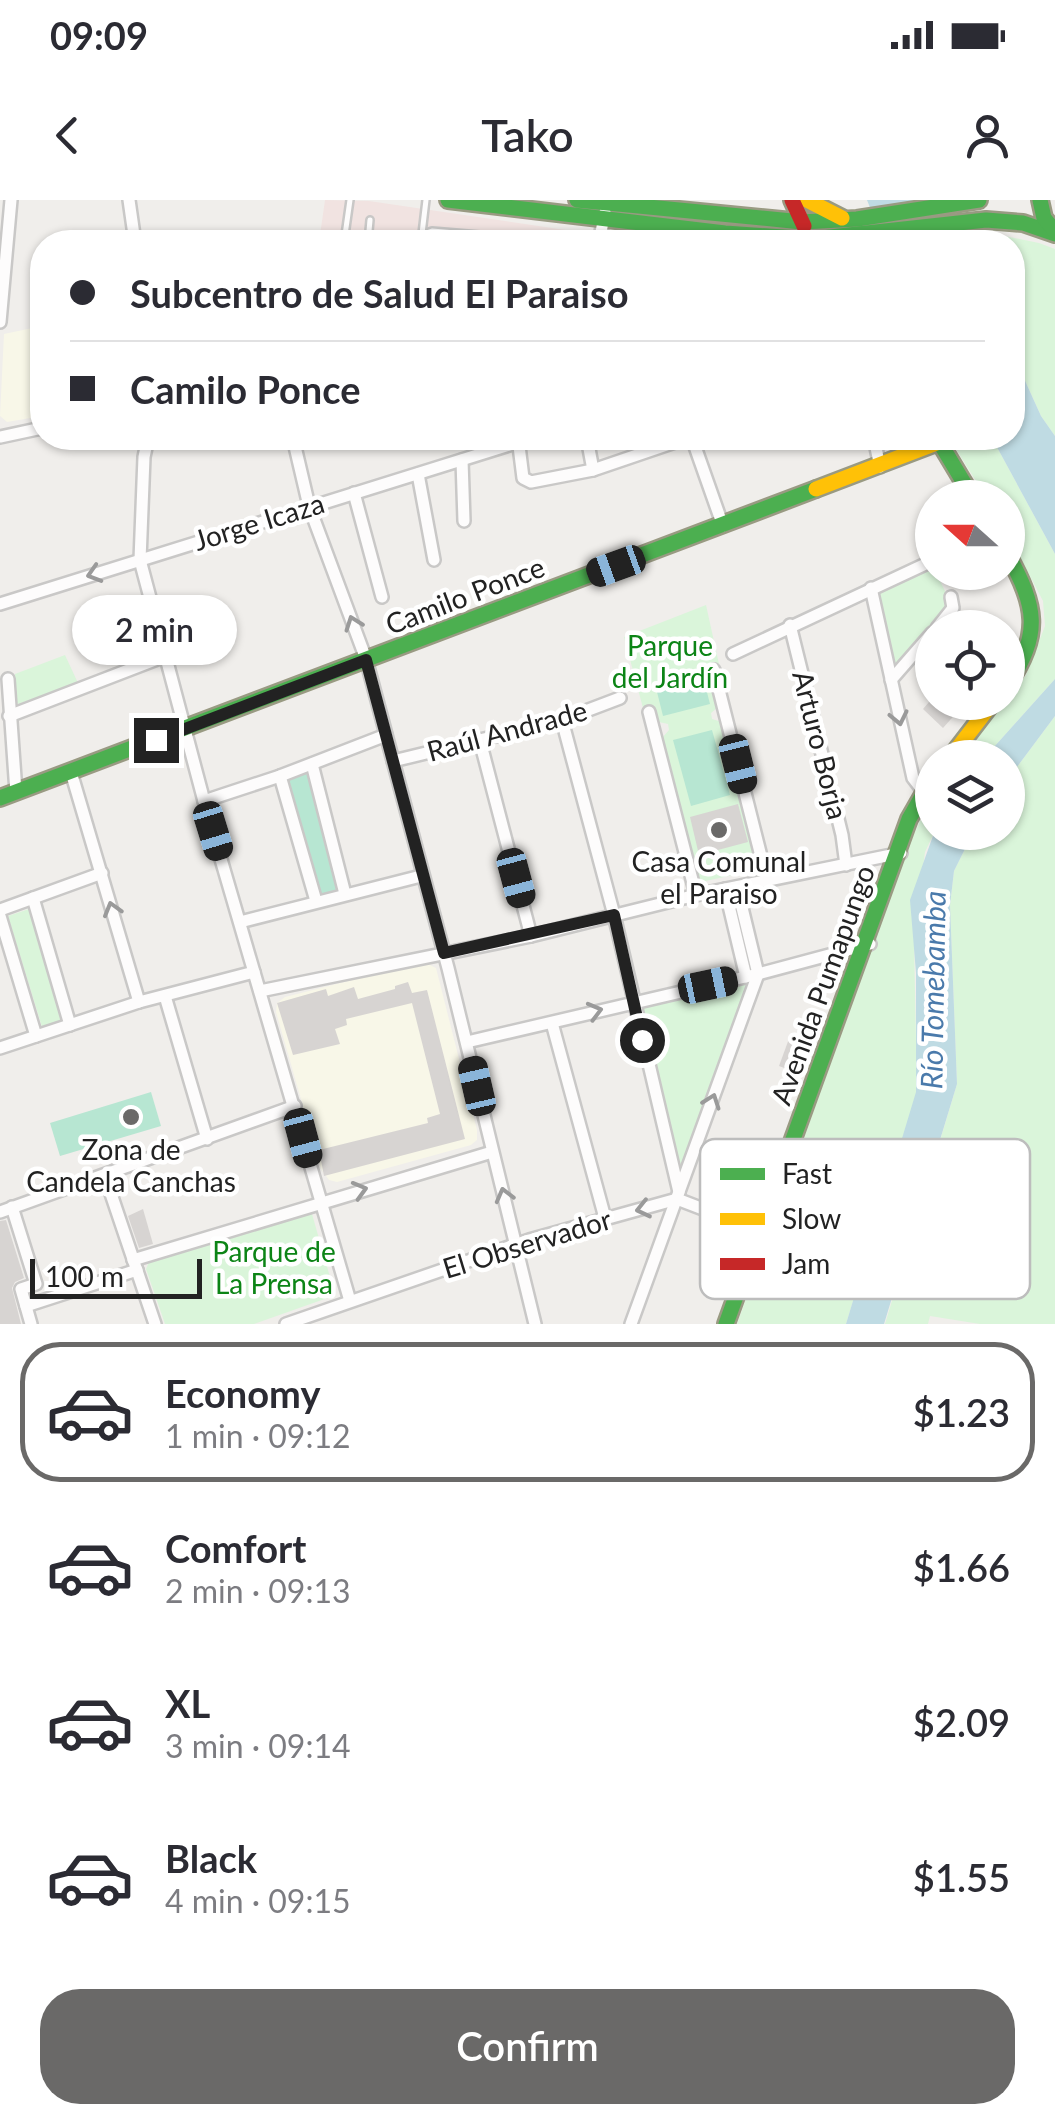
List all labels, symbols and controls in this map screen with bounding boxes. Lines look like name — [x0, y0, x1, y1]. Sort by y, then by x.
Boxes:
text: 09:09 — [50, 12, 148, 58]
icon: back — [40, 108, 95, 163]
text: Tako — [481, 108, 574, 162]
icon: person — [960, 108, 1015, 163]
text: Subcentro de Salud El Paraiso — [130, 270, 628, 316]
text: Camilo Ponce — [130, 366, 361, 412]
north arrow — [915, 480, 1025, 590]
map controls — [915, 480, 1025, 850]
street label: Jorge Icaza — [189, 485, 328, 557]
car — [583, 542, 649, 590]
street label: Camilo Ponce — [380, 549, 549, 641]
one-way arrow — [87, 562, 104, 583]
callout: 2 min — [74, 595, 238, 665]
text: 2 min — [115, 610, 194, 649]
button: locate — [915, 610, 1025, 720]
one-way arrow — [344, 615, 365, 632]
park label: Parque del Jardín — [612, 628, 728, 694]
street label: Arturo Borja — [786, 667, 856, 823]
street label: Raúl Andrade — [423, 692, 590, 768]
one-way arrow — [887, 709, 908, 726]
route end — [134, 718, 179, 763]
car — [716, 731, 760, 797]
button: layers — [915, 740, 1025, 850]
car — [190, 798, 236, 864]
marker: Casa Comunal el Paraiso — [708, 819, 730, 841]
place label: Casa Comunal el Paraiso — [632, 844, 806, 910]
car — [494, 845, 538, 911]
street label: Avenida Pumapungo — [763, 860, 881, 1109]
water label: Río Tomebamba — [912, 890, 952, 1090]
one-way arrow — [103, 901, 124, 918]
car — [676, 964, 740, 1006]
one-way arrow — [586, 1002, 603, 1023]
route start — [620, 1018, 665, 1063]
car — [456, 1053, 498, 1119]
one-way arrow — [700, 1093, 721, 1110]
car — [281, 1105, 325, 1171]
marker: Zona de Candela Canchas — [120, 1106, 142, 1128]
place label: Zona de Candela Canchas — [26, 1132, 236, 1198]
legend — [700, 1139, 1030, 1299]
text: Fast — [782, 1156, 832, 1190]
one-way arrow — [351, 1181, 368, 1202]
one-way arrow — [494, 1187, 515, 1204]
one-way arrow — [635, 1197, 652, 1218]
street label: El Observador — [438, 1201, 615, 1285]
text: Slow — [782, 1201, 841, 1235]
park label: Parque de La Prensa — [212, 1234, 336, 1300]
text: Jam — [782, 1246, 830, 1280]
scale bar — [30, 1254, 202, 1298]
text: 100 m — [45, 1259, 124, 1293]
icon: car — [45, 1367, 135, 1457]
text: Economy — [165, 1370, 320, 1416]
text: $1.23 — [913, 1389, 1010, 1435]
text: 1 min · 09:12 — [165, 1416, 351, 1455]
icon: car — [45, 1522, 135, 1612]
text: Comfort — [165, 1525, 306, 1571]
text: $1.66 — [913, 1544, 1010, 1590]
text: 2 min · 09:13 — [165, 1571, 351, 1610]
icon: car — [45, 1677, 135, 1767]
text: XL — [165, 1680, 210, 1726]
text: $2.09 — [913, 1699, 1010, 1745]
text: 3 min · 09:14 — [165, 1726, 351, 1765]
icon: car — [45, 1832, 135, 1922]
text: Black — [165, 1835, 257, 1881]
text: $1.55 — [913, 1854, 1010, 1900]
text: 4 min · 09:15 — [165, 1881, 351, 1920]
button: Confirm — [40, 1989, 1015, 2104]

